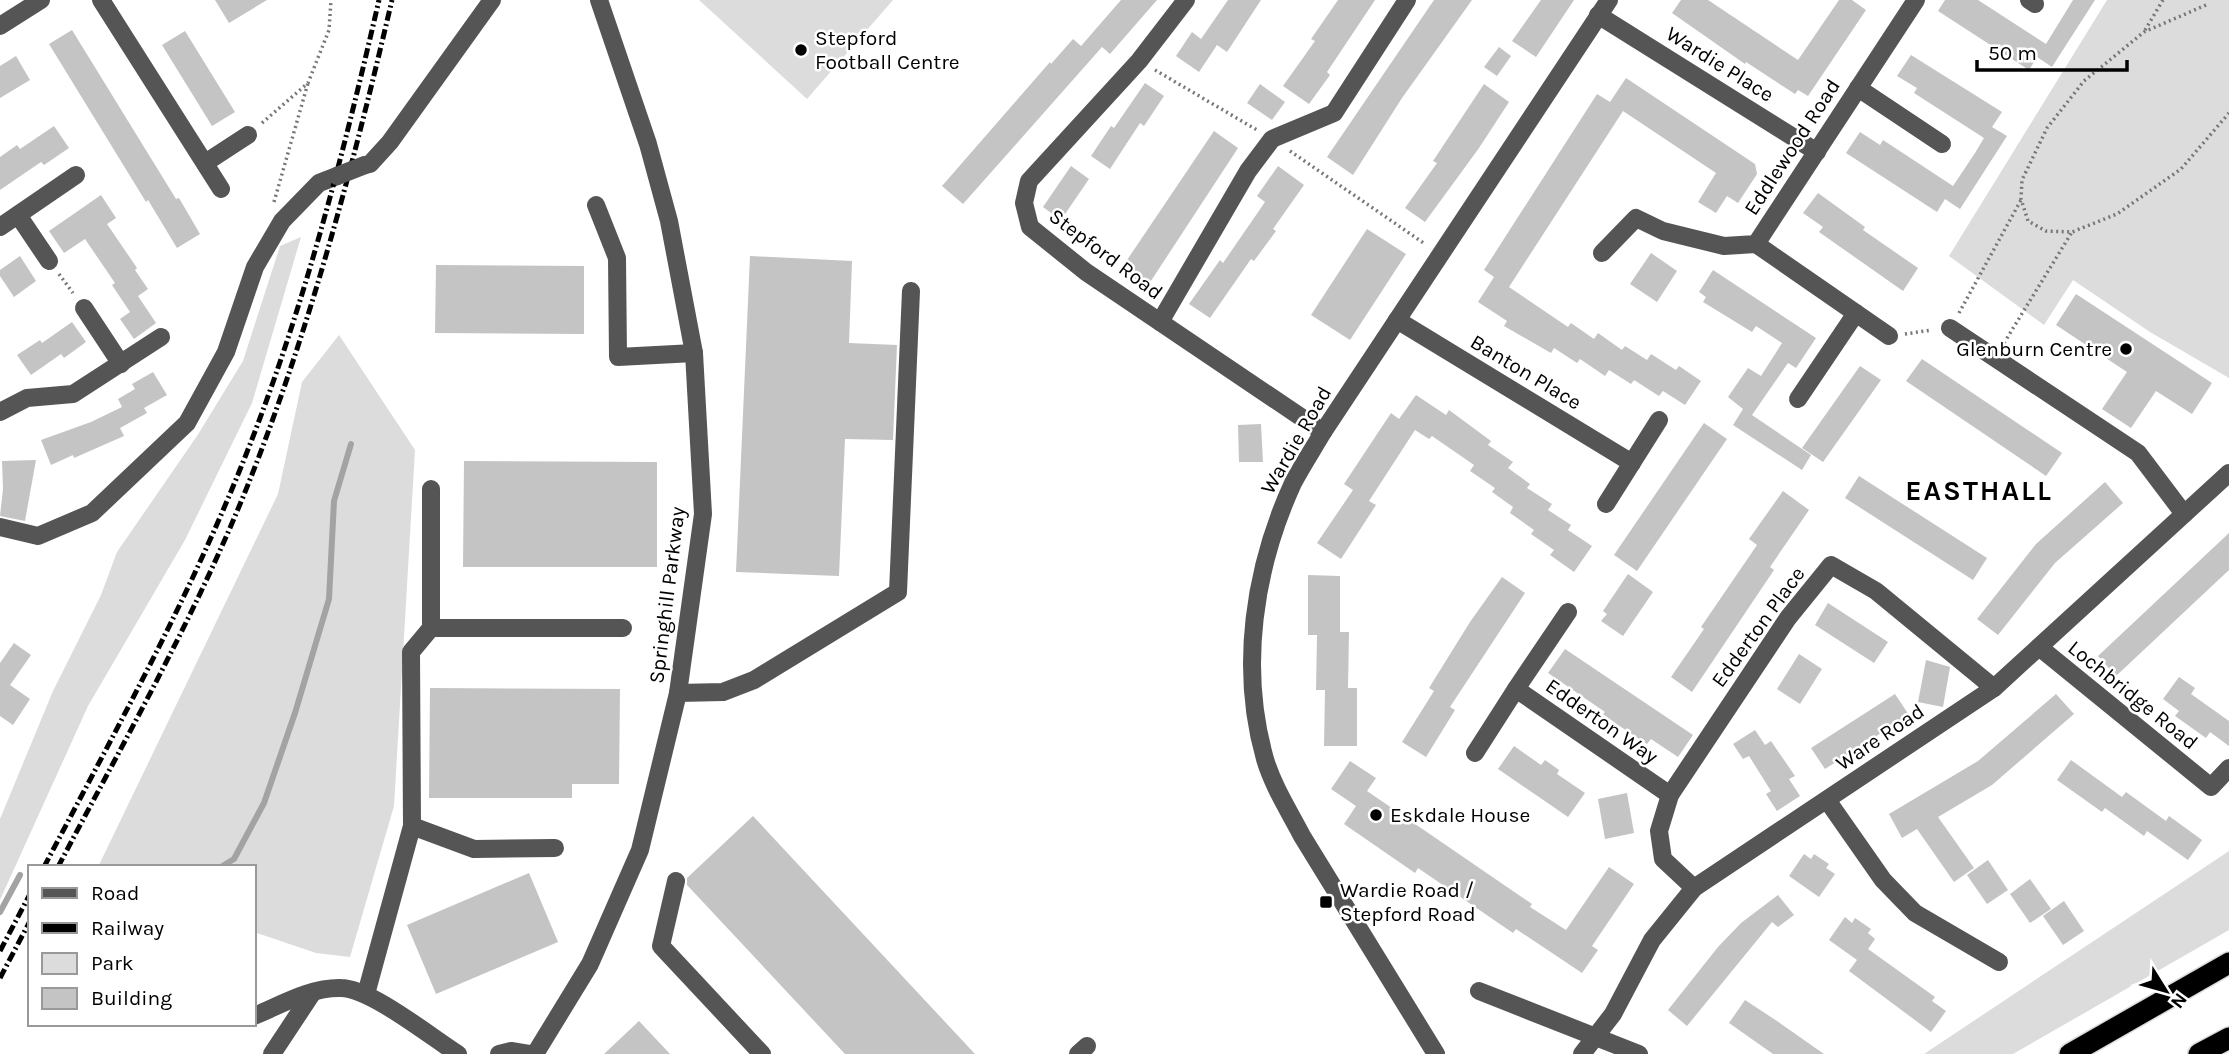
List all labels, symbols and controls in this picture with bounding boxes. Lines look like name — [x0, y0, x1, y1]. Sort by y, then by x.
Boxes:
street label: Wardie Place — [1662, 21, 1778, 107]
place label: Stepford Football Centre — [815, 26, 960, 74]
scale bar — [1977, 28, 2128, 72]
text: 50 m — [1988, 41, 2037, 65]
marker: Stepford Football Centre — [793, 42, 809, 58]
street label: Eddlewood Road — [1739, 75, 1845, 219]
street label: Stepford Road — [1045, 204, 1167, 304]
street label: Banton Place — [1466, 330, 1586, 414]
place label: Glenburn Centre — [1956, 337, 2112, 361]
marker: Glenburn Centre — [2118, 341, 2134, 357]
street label: Wardie Road — [1256, 382, 1336, 498]
district label: EASTHALL — [1905, 474, 2053, 507]
street label: Springhill Parkway — [644, 505, 690, 685]
street label: Edderton Place — [1706, 562, 1810, 692]
street label: Lochbridge Road — [2063, 635, 2203, 755]
street label: Edderton Way — [1541, 673, 1663, 769]
street label: Ware Road — [1831, 699, 1929, 775]
place label: Eskdale House — [1390, 803, 1530, 827]
marker: Eskdale House — [1368, 807, 1384, 823]
legend — [28, 865, 256, 1026]
place label: Wardie Road / Stepford Road — [1340, 878, 1476, 926]
text: Road — [91, 881, 139, 905]
marker: Wardie Road / Stepford Road — [1318, 894, 1334, 910]
text: Railway — [91, 916, 164, 940]
text: Park — [91, 951, 134, 975]
north arrow — [2131, 956, 2201, 1026]
text: Building — [91, 986, 172, 1010]
text: N — [2166, 989, 2192, 1013]

